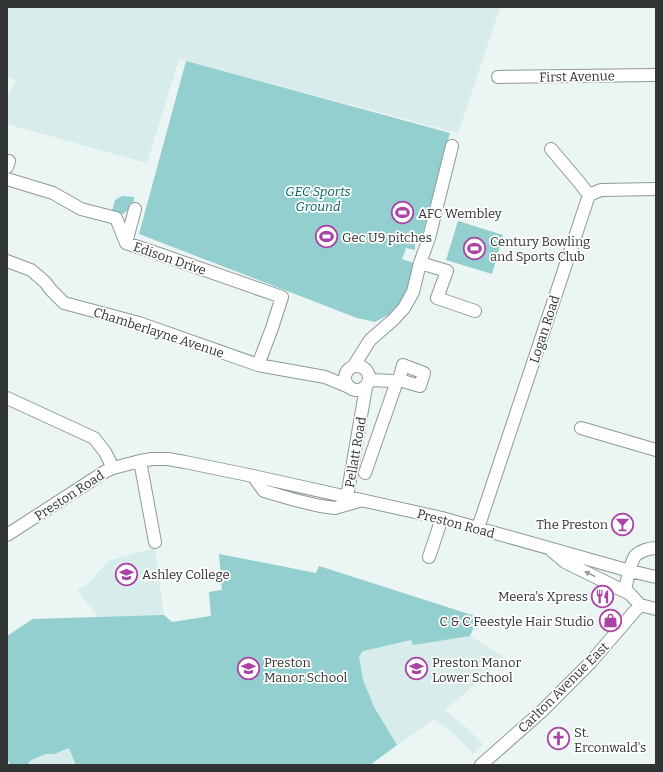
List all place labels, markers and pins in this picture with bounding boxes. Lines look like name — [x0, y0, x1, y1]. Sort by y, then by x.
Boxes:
sports icon: AFC Wembley — [390, 200, 416, 226]
place label: AFC Wembley — [418, 206, 502, 221]
sports icon: Gec U9 pitches — [314, 224, 340, 250]
place label: Gec U9 pitches — [342, 230, 432, 245]
place label: Century Bowling and Sports Club — [490, 234, 590, 264]
sports icon: Century Bowling and Sports Club — [462, 235, 488, 261]
bar icon: The Preston — [610, 511, 636, 537]
place label: The Preston — [536, 517, 609, 532]
school or university icon: Ashley College — [114, 561, 140, 587]
place label: Ashley College — [142, 567, 230, 582]
restaurant icon: Meera's Xpress — [590, 583, 616, 609]
place label: Meera's Xpress — [498, 589, 588, 604]
shop icon: C & C Feestyle Hair Studio — [597, 608, 623, 634]
place label: C & C Feestyle Hair Studio — [440, 614, 594, 629]
place label: Preston Manor School — [264, 655, 348, 685]
place label: Preston Manor Lower School — [432, 655, 521, 685]
school or university icon: Preston Manor School — [236, 656, 262, 682]
school or university icon: Preston Manor Lower School — [404, 656, 430, 682]
place label: St. Erconwald's — [574, 725, 646, 755]
church icon: St. Erconwald's — [546, 726, 572, 752]

